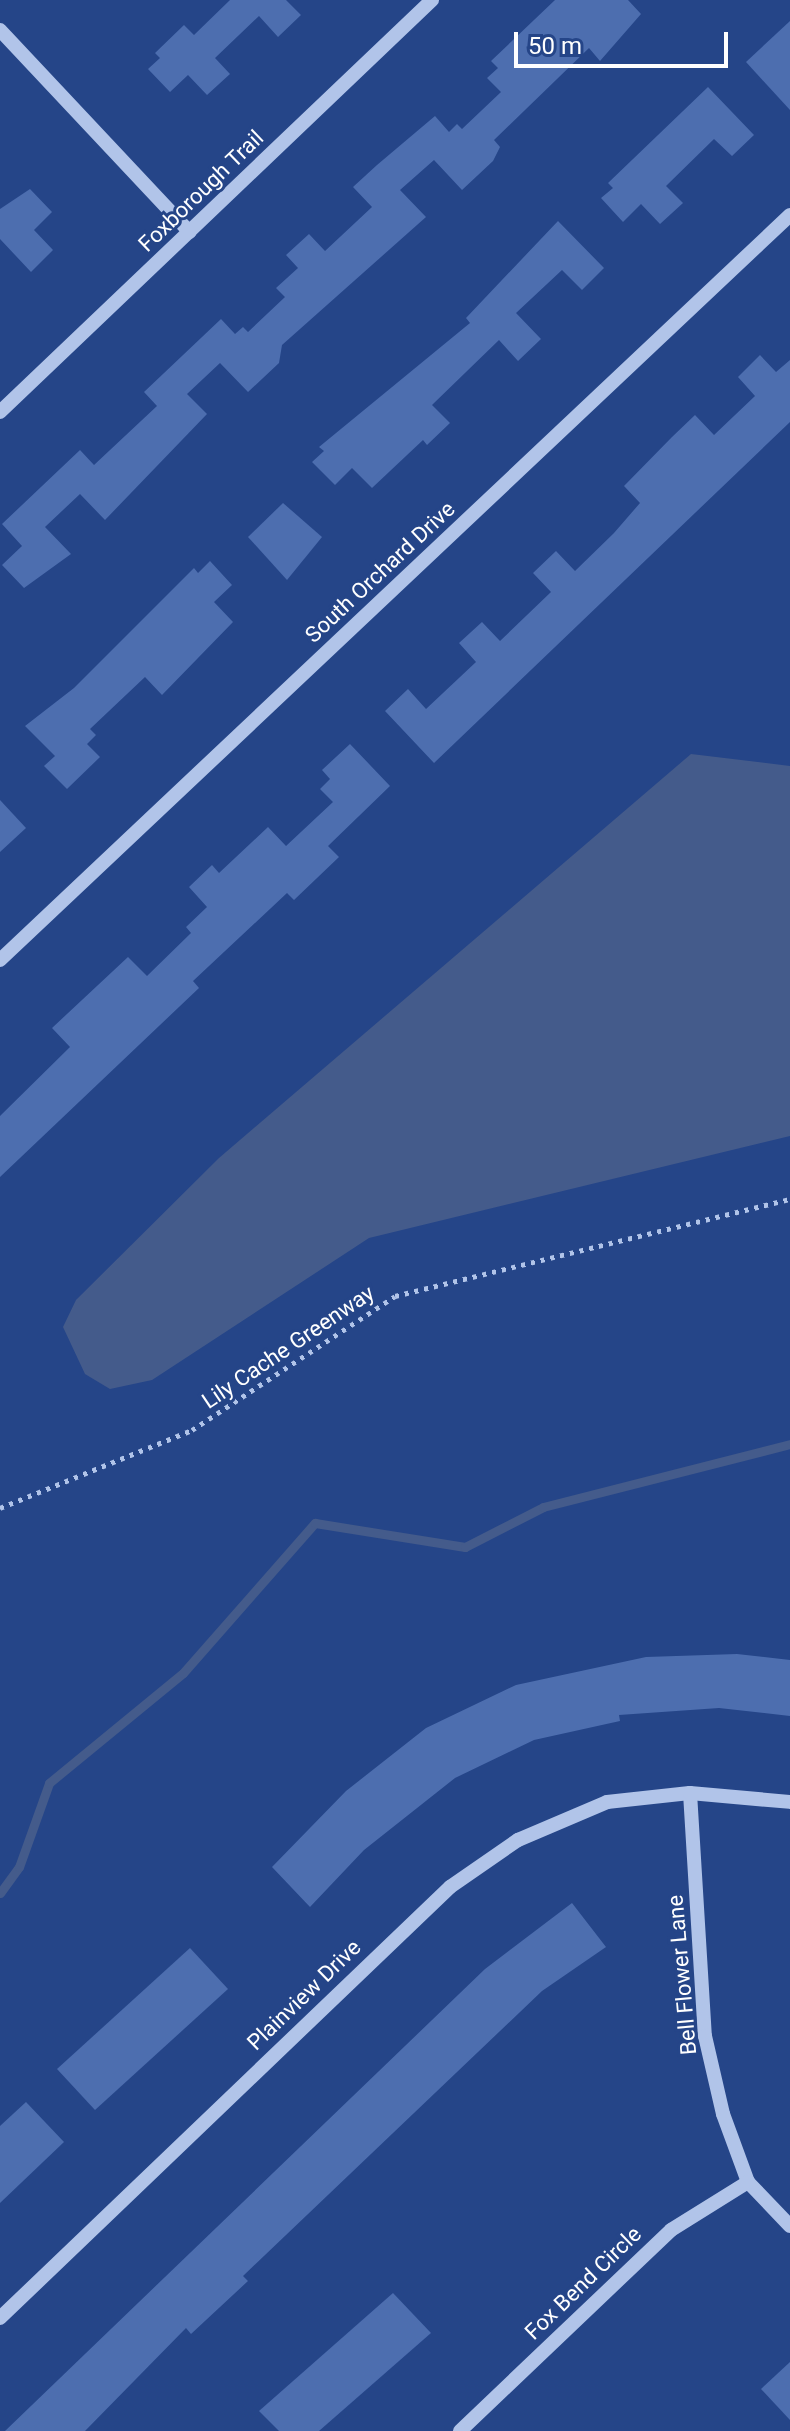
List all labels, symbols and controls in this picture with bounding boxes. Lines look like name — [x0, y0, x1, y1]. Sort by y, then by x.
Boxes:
scale bar — [518, 16, 732, 66]
text: 50 m — [528, 32, 582, 60]
street label: Foxborough Trail — [133, 125, 269, 257]
street label: South Orchard Drive — [300, 496, 460, 648]
street label: Lily Cache Greenway — [197, 1280, 379, 1414]
street label: Bell Flower Lane — [662, 1894, 702, 2056]
street label: Plainview Drive — [242, 1934, 366, 2056]
street label: Fox Bend Circle — [519, 2221, 647, 2345]

